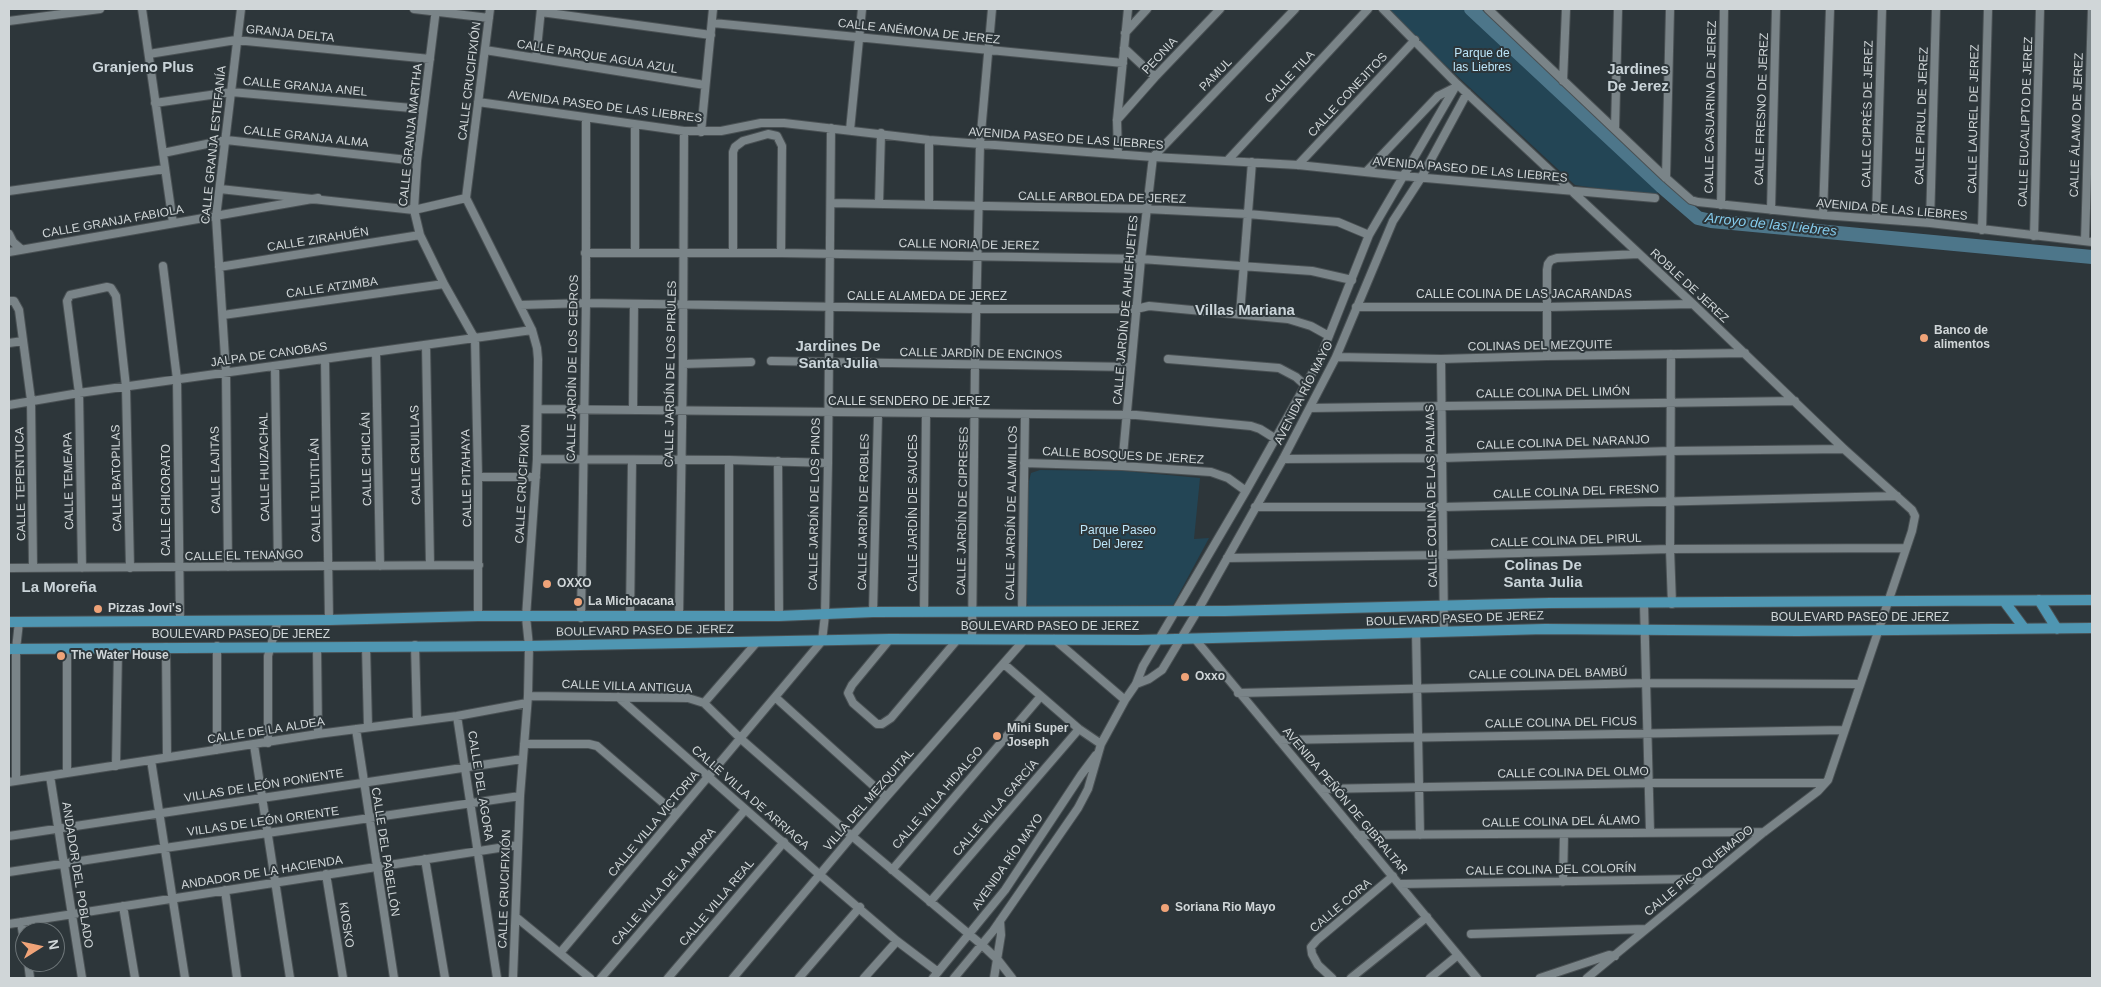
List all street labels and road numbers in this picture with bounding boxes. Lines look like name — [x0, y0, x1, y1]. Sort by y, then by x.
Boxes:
street label: CALLE ANÉMONA DE JEREZ — [837, 16, 1001, 48]
street label: CALLE CRUCIFIXIÓN — [456, 21, 484, 141]
street label: CALLE CASUARINA DE JEREZ — [1702, 21, 1720, 193]
street label: GRANJA DELTA — [245, 22, 335, 46]
street label: CALLE FRESNO DE JEREZ — [1752, 32, 1772, 186]
street label: PEONIA — [1139, 35, 1181, 77]
street label: CALLE PARQUE AGUA AZUL — [516, 37, 678, 77]
street label: CALLE EUCALIPTO DE JEREZ — [2016, 37, 2036, 207]
street label: CALLE CIPRÉS DE JEREZ — [1860, 40, 1876, 188]
street label: CALLE LAUREL DE JEREZ — [1965, 44, 1983, 194]
street label: CALLE PIRUL DE JEREZ — [1912, 47, 1932, 185]
street label: CALLE TILA — [1262, 48, 1318, 106]
street label: CALLE CONEJITOS — [1305, 50, 1391, 140]
street label: CALLE ÁLAMO DE JEREZ — [2067, 52, 2087, 198]
street label: PAMUL — [1197, 55, 1235, 95]
street label: CALLE GRANJA MARTHA — [396, 63, 426, 207]
street label: CALLE GRANJA ESTEFANÍA — [199, 65, 229, 225]
street label: CALLE GRANJA ANEL — [242, 74, 368, 100]
street label: AVENIDA PASEO DE LAS LIEBRES — [507, 88, 703, 126]
street label: CALLE GRANJA ALMA — [243, 123, 369, 151]
street label: AVENIDA PASEO DE LAS LIEBRES — [968, 125, 1164, 153]
street label: AVENIDA PASEO DE LAS LIEBRES — [1372, 154, 1568, 186]
street label: CALLE ARBOLEDA DE JEREZ — [1018, 189, 1186, 207]
street label: AVENIDA DE LAS LIEBRES — [1816, 196, 1968, 224]
street label: CALLE GRANJA FABIOLA — [41, 202, 185, 242]
street label: CALLE JARDÍN DE AHUEHUETES — [1111, 215, 1141, 405]
street label: CALLE ZIRAHUÉN — [266, 225, 370, 255]
street label: CALLE NORIA DE JEREZ — [899, 237, 1039, 253]
street label: ROBLE DE JEREZ — [1647, 246, 1731, 326]
street label: CALLE ATZIMBA — [285, 274, 379, 302]
street label: CALLE JARDÍN DE LOS CEDROS — [564, 275, 582, 461]
street label: CALLE JARDÍN DE LOS PIRULES — [662, 281, 680, 467]
street label: CALLE COLINA DE LAS JACARANDAS — [1416, 288, 1632, 302]
street label: CALLE ALAMEDA DE JEREZ — [847, 290, 1007, 304]
street label: COLINAS DEL MEZQUITE — [1468, 338, 1612, 354]
street label: AVENIDA RÍO MAYO — [1272, 339, 1336, 447]
street label: JALPA DE CANOBAS — [210, 340, 328, 370]
street label: CALLE JARDÍN DE ENCINOS — [900, 345, 1062, 363]
street label: CALLE COLINA DEL LIMÓN — [1476, 384, 1630, 402]
street label: CALLE SENDERO DE JEREZ — [828, 395, 990, 409]
street label: CALLE COLINA DE LAS PALMAS — [1423, 404, 1441, 588]
street label: CALLE CRUILLAS — [408, 405, 424, 505]
street label: CALLE HUIZACHAL — [257, 412, 273, 522]
street label: CALLE CHICLÁN — [359, 412, 375, 506]
street label: CALLE JARDÍN DE LOS PINOS — [806, 418, 824, 590]
street label: CALLE BATOPILAS — [109, 424, 125, 532]
street label: CALLE CRUCIFIXIÓN — [513, 424, 533, 544]
street label: CALLE LAJITAS — [208, 426, 224, 514]
street label: CALLE JARDÍN DE ALAMILLOS — [1003, 426, 1021, 600]
street label: CALLE TEPENTUCA — [13, 427, 29, 541]
street label: CALLE JARDÍN DE CIPRESES — [954, 427, 972, 595]
street label: CALLE PITAHAYA — [459, 429, 475, 527]
street label: CALLE TEMEAPA — [61, 432, 77, 530]
street label: CALLE COLINA DEL NARANJO — [1476, 433, 1650, 453]
street label: CALLE JARDÍN DE ROBLES — [855, 434, 873, 590]
street label: CALLE JARDÍN DE SAUCES — [907, 434, 921, 592]
street label: CALLE TULTITLÁN — [308, 438, 324, 542]
street label: CALLE CHICORATO — [160, 444, 174, 556]
street label: CALLE BOSQUES DE JEREZ — [1042, 445, 1204, 467]
street label: CALLE COLINA DEL FRESNO — [1493, 482, 1659, 502]
street label: CALLE COLINA DEL PIRUL — [1490, 531, 1642, 551]
street label: CALLE EL TENANGO — [185, 548, 303, 564]
street label: BOULEVARD PASEO DE JEREZ — [1366, 609, 1544, 629]
street label: BOULEVARD PASEO DE JEREZ — [1771, 611, 1949, 625]
street label: BOULEVARD PASEO DE JEREZ — [961, 620, 1139, 634]
street label: BOULEVARD PASEO DE JEREZ — [556, 622, 734, 640]
street label: BOULEVARD PASEO DE JEREZ — [152, 628, 330, 642]
street label: CALLE COLINA DEL BAMBÚ — [1469, 665, 1627, 683]
street label: CALLE VILLA ANTIGUA — [561, 678, 693, 696]
street label: CALLE COLINA DEL FICUS — [1485, 714, 1637, 732]
street label: CALLE DE LA ALDEA — [206, 715, 326, 747]
street label: AVENIDA PEÑÓN DE GIBRALTAR — [1279, 725, 1411, 877]
street label: CALLE DEL AGORA — [464, 730, 496, 842]
street label: CALLE VILLA DE ARRIAGA — [688, 743, 812, 853]
street label: CALLE VILLA HIDALGO — [889, 744, 987, 852]
street label: VILLA DEL MEZQUITAL — [821, 746, 917, 854]
street label: CALLE VILLA GARCÍA — [950, 757, 1042, 859]
street label: CALLE COLINA DEL OLMO — [1497, 764, 1649, 782]
street label: VILLAS DE LEÓN PONIENTE — [183, 766, 345, 806]
street label: CALLE VILLA VICTORIA — [605, 768, 703, 880]
street label: CALLE DEL PABELLÓN — [368, 786, 402, 918]
street label: ANDADOR DEL POBLADO — [58, 801, 96, 949]
street label: VILLAS DE LEÓN ORIENTE — [186, 804, 340, 840]
street label: AVENIDA RÍO MAYO — [969, 811, 1047, 913]
street label: CALLE COLINA DEL ÁLAMO — [1482, 813, 1640, 831]
street label: CALLE PICO QUEMADO — [1642, 823, 1756, 919]
street label: CALLE VILLA DE LA MORA — [609, 825, 719, 949]
street label: CALLE CRUCIFIXIÓN — [496, 829, 514, 949]
street label: ANDADOR DE LA HACIENDA — [180, 853, 344, 893]
street label: CALLE VILLA REAL — [677, 857, 757, 949]
street label: CALLE COLINA DEL COLORÍN — [1466, 861, 1636, 879]
street label: CALLE CORA — [1307, 876, 1375, 936]
street label: KIOSKO — [335, 901, 357, 949]

